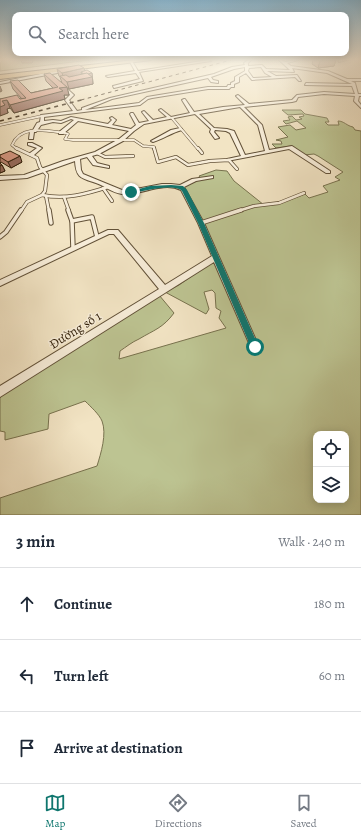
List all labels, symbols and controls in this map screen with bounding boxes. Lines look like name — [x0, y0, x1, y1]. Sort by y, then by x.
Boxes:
search box — [12, 12, 349, 56]
icon: search — [26, 23, 48, 45]
text: Search here — [58, 24, 129, 44]
route end — [122, 183, 140, 201]
street label: Đường số 1 — [46, 307, 105, 353]
route start — [246, 338, 264, 356]
map controls — [313, 431, 349, 503]
button: locate — [313, 431, 349, 467]
button: layers — [313, 467, 349, 503]
text: 3 min — [16, 530, 55, 553]
text: Walk · 240 m — [278, 533, 345, 550]
icon: ahead — [16, 593, 38, 615]
text: Continue — [54, 594, 112, 614]
text: 180 m — [314, 595, 345, 612]
icon: left — [16, 665, 38, 687]
text: Turn left — [54, 666, 109, 686]
text: 60 m — [319, 667, 345, 684]
icon: arrive — [16, 737, 38, 759]
text: Arrive at destination — [54, 738, 183, 758]
tab: Map — [44, 792, 66, 831]
tab: Directions — [155, 792, 202, 831]
tab: Saved — [291, 792, 317, 831]

